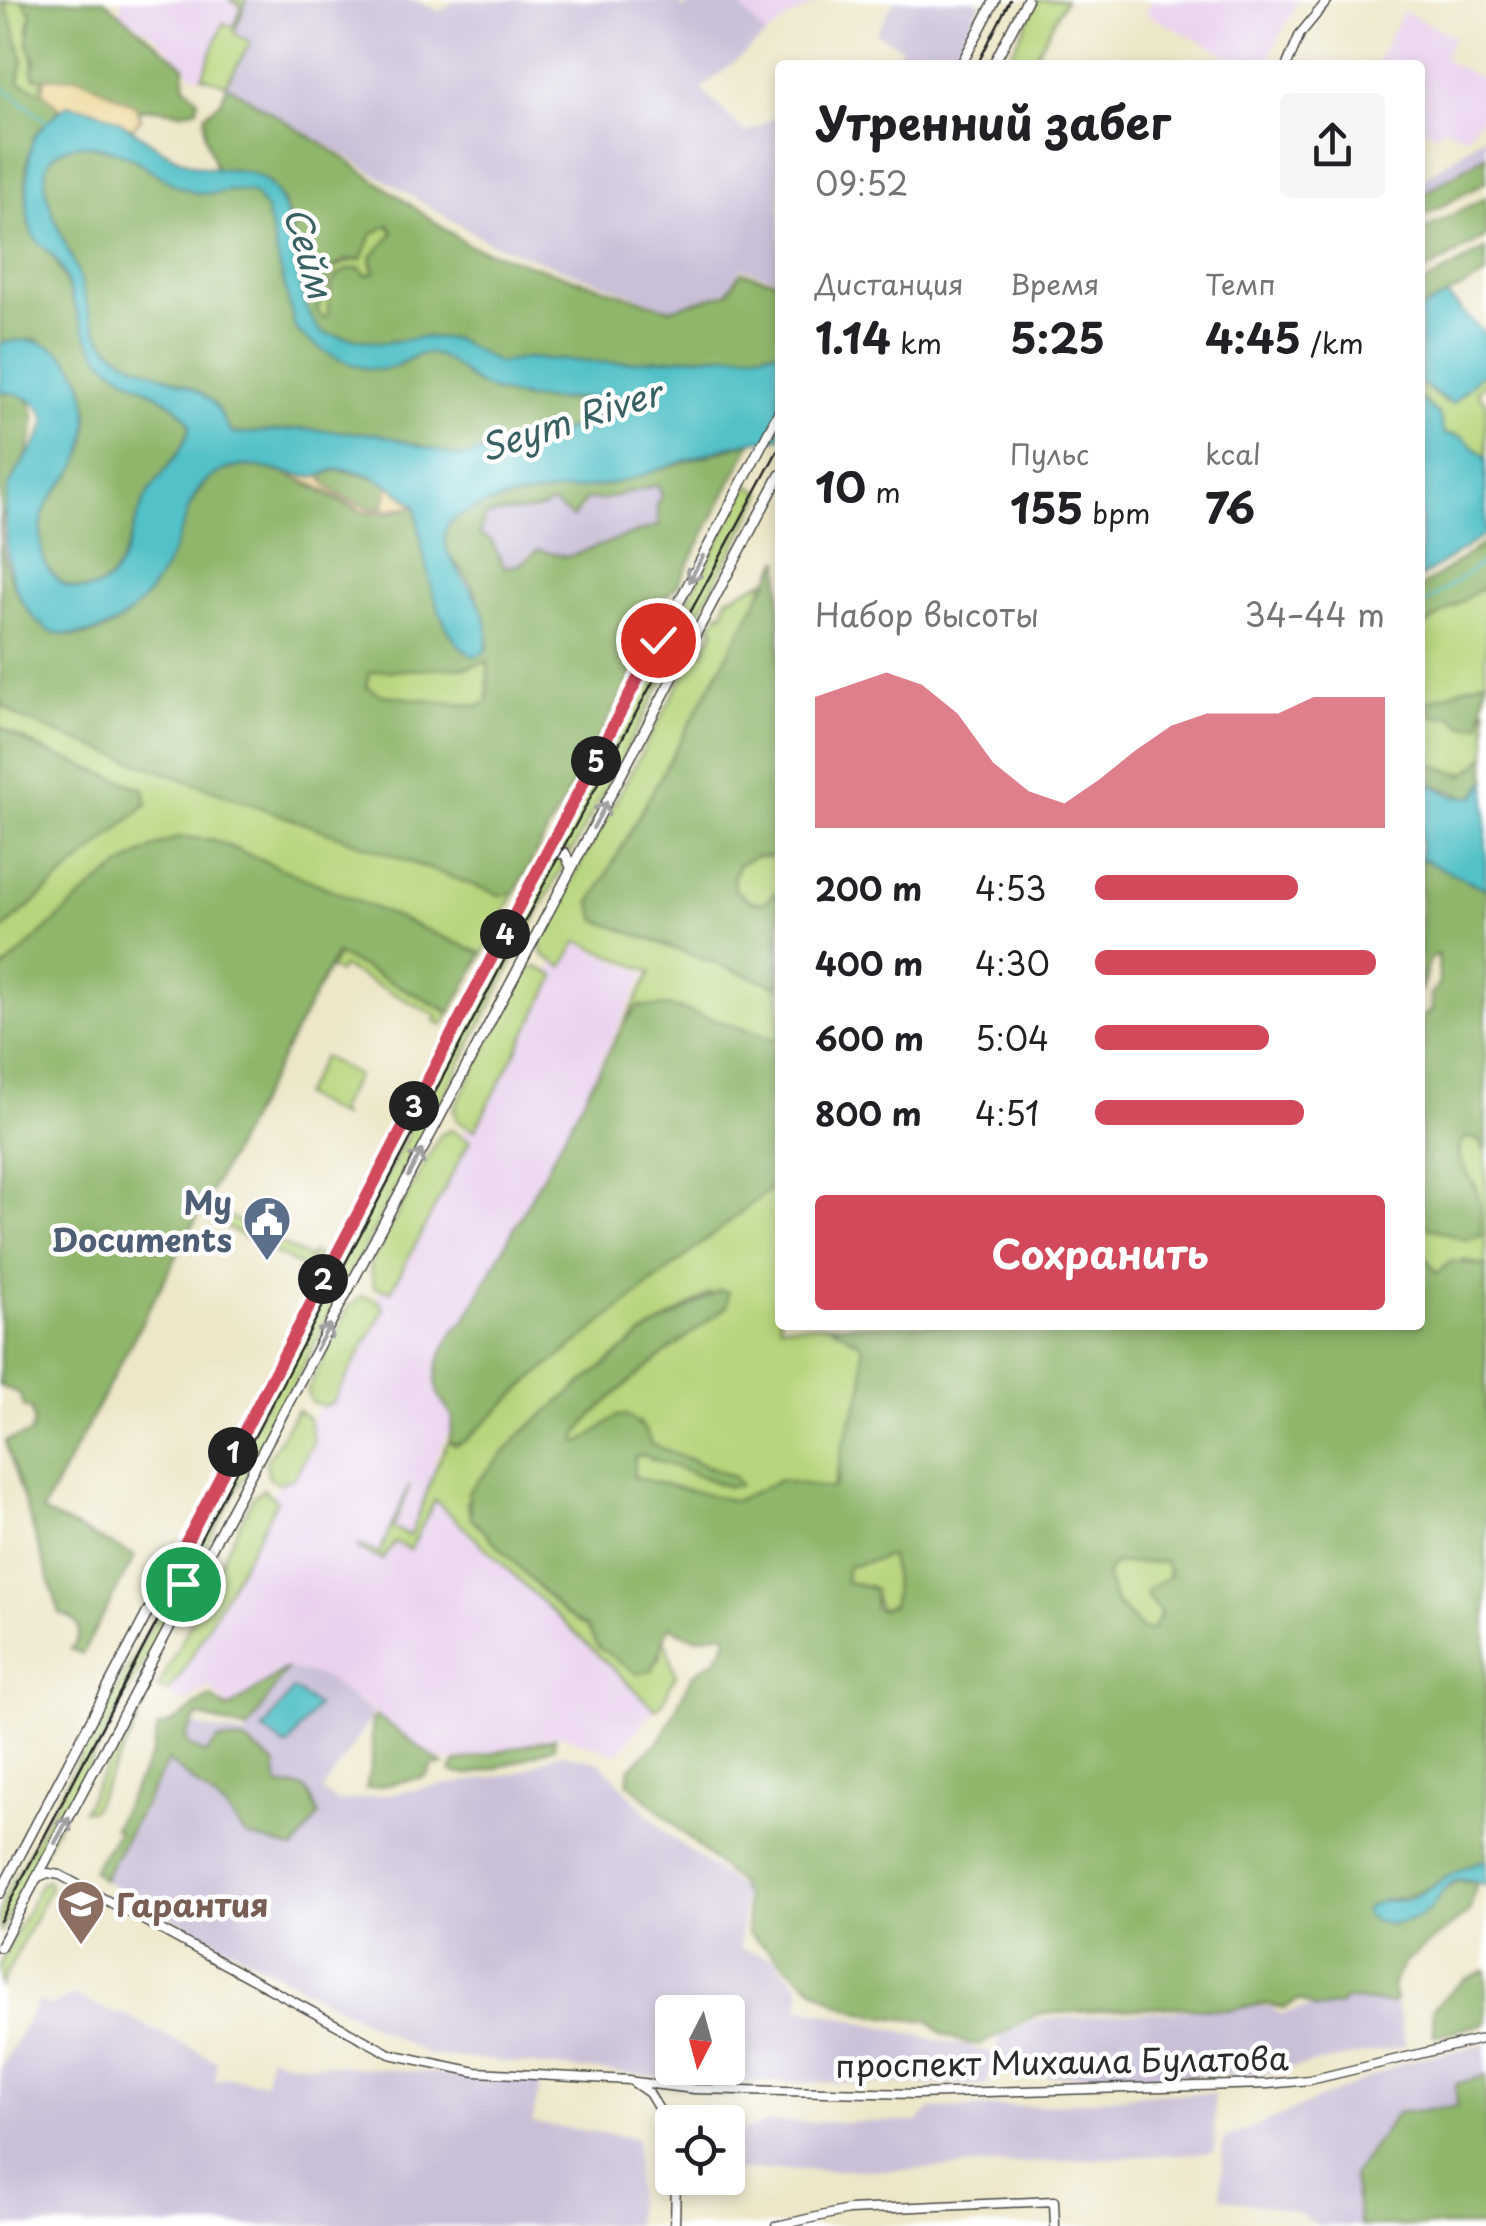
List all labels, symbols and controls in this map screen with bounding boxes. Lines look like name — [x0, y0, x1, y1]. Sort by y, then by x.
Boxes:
text: Утренний забег — [815, 87, 1171, 155]
button: share — [1280, 93, 1385, 198]
text: 09:52 — [815, 159, 908, 207]
water label: Сейм — [272, 200, 348, 304]
text: Дистанция — [815, 262, 964, 305]
text: Время — [1010, 262, 1099, 305]
text: Темп — [1205, 262, 1276, 305]
text: 1.14 — [815, 305, 891, 368]
text: 5:25 — [1010, 305, 1105, 368]
text: 4:45 — [1205, 305, 1301, 368]
text: km — [891, 321, 942, 364]
text: /km — [1301, 321, 1364, 364]
water label: Seym River — [472, 363, 671, 473]
text: Пульс — [1010, 432, 1089, 475]
text: kcal — [1205, 432, 1261, 475]
text: 10 — [815, 454, 866, 517]
text: m — [866, 470, 901, 513]
text: 155 — [1010, 475, 1083, 538]
text: 76 — [1205, 475, 1255, 538]
text: bpm — [1083, 491, 1151, 534]
one-way arrow — [685, 553, 705, 583]
text: Набор высоты — [815, 590, 1039, 638]
text: 34–44 m — [1245, 590, 1385, 638]
pin — [616, 598, 701, 683]
icon: check — [631, 613, 686, 668]
pin: 5 — [571, 736, 621, 786]
text: 5 — [587, 739, 605, 782]
one-way arrow — [591, 800, 610, 830]
text: 200 m — [815, 864, 922, 912]
text: 4:53 — [975, 864, 1046, 912]
pin: 4 — [480, 909, 530, 959]
text: 4 — [495, 912, 515, 955]
text: 400 m — [815, 939, 923, 987]
text: 4:30 — [975, 939, 1050, 987]
text: 600 m — [815, 1014, 924, 1062]
text: 5:04 — [975, 1014, 1049, 1062]
pin: 3 — [389, 1081, 439, 1131]
text: 3 — [405, 1084, 423, 1127]
text: 800 m — [815, 1089, 922, 1137]
text: 4:51 — [975, 1089, 1039, 1137]
one-way arrow — [406, 1149, 425, 1179]
place label: My Documents — [51, 1178, 232, 1263]
public building icon: My Documents — [241, 1194, 293, 1262]
button: Сохранить — [815, 1195, 1385, 1310]
pin: 2 — [298, 1254, 348, 1304]
text: 2 — [313, 1257, 333, 1300]
one-way arrow — [314, 1322, 334, 1352]
pin: 1 — [208, 1427, 258, 1477]
text: 1 — [226, 1430, 240, 1473]
pin — [141, 1542, 226, 1627]
icon: arrive — [156, 1557, 211, 1612]
one-way arrow — [52, 1815, 72, 1845]
school or university icon: Гарантия — [55, 1878, 107, 1946]
place label: Гарантия — [116, 1880, 269, 1928]
north arrow — [655, 1995, 745, 2085]
map controls — [655, 1995, 745, 2195]
street label: проспект Михаила Булатова — [835, 2033, 1289, 2089]
button: locate — [655, 2105, 745, 2195]

